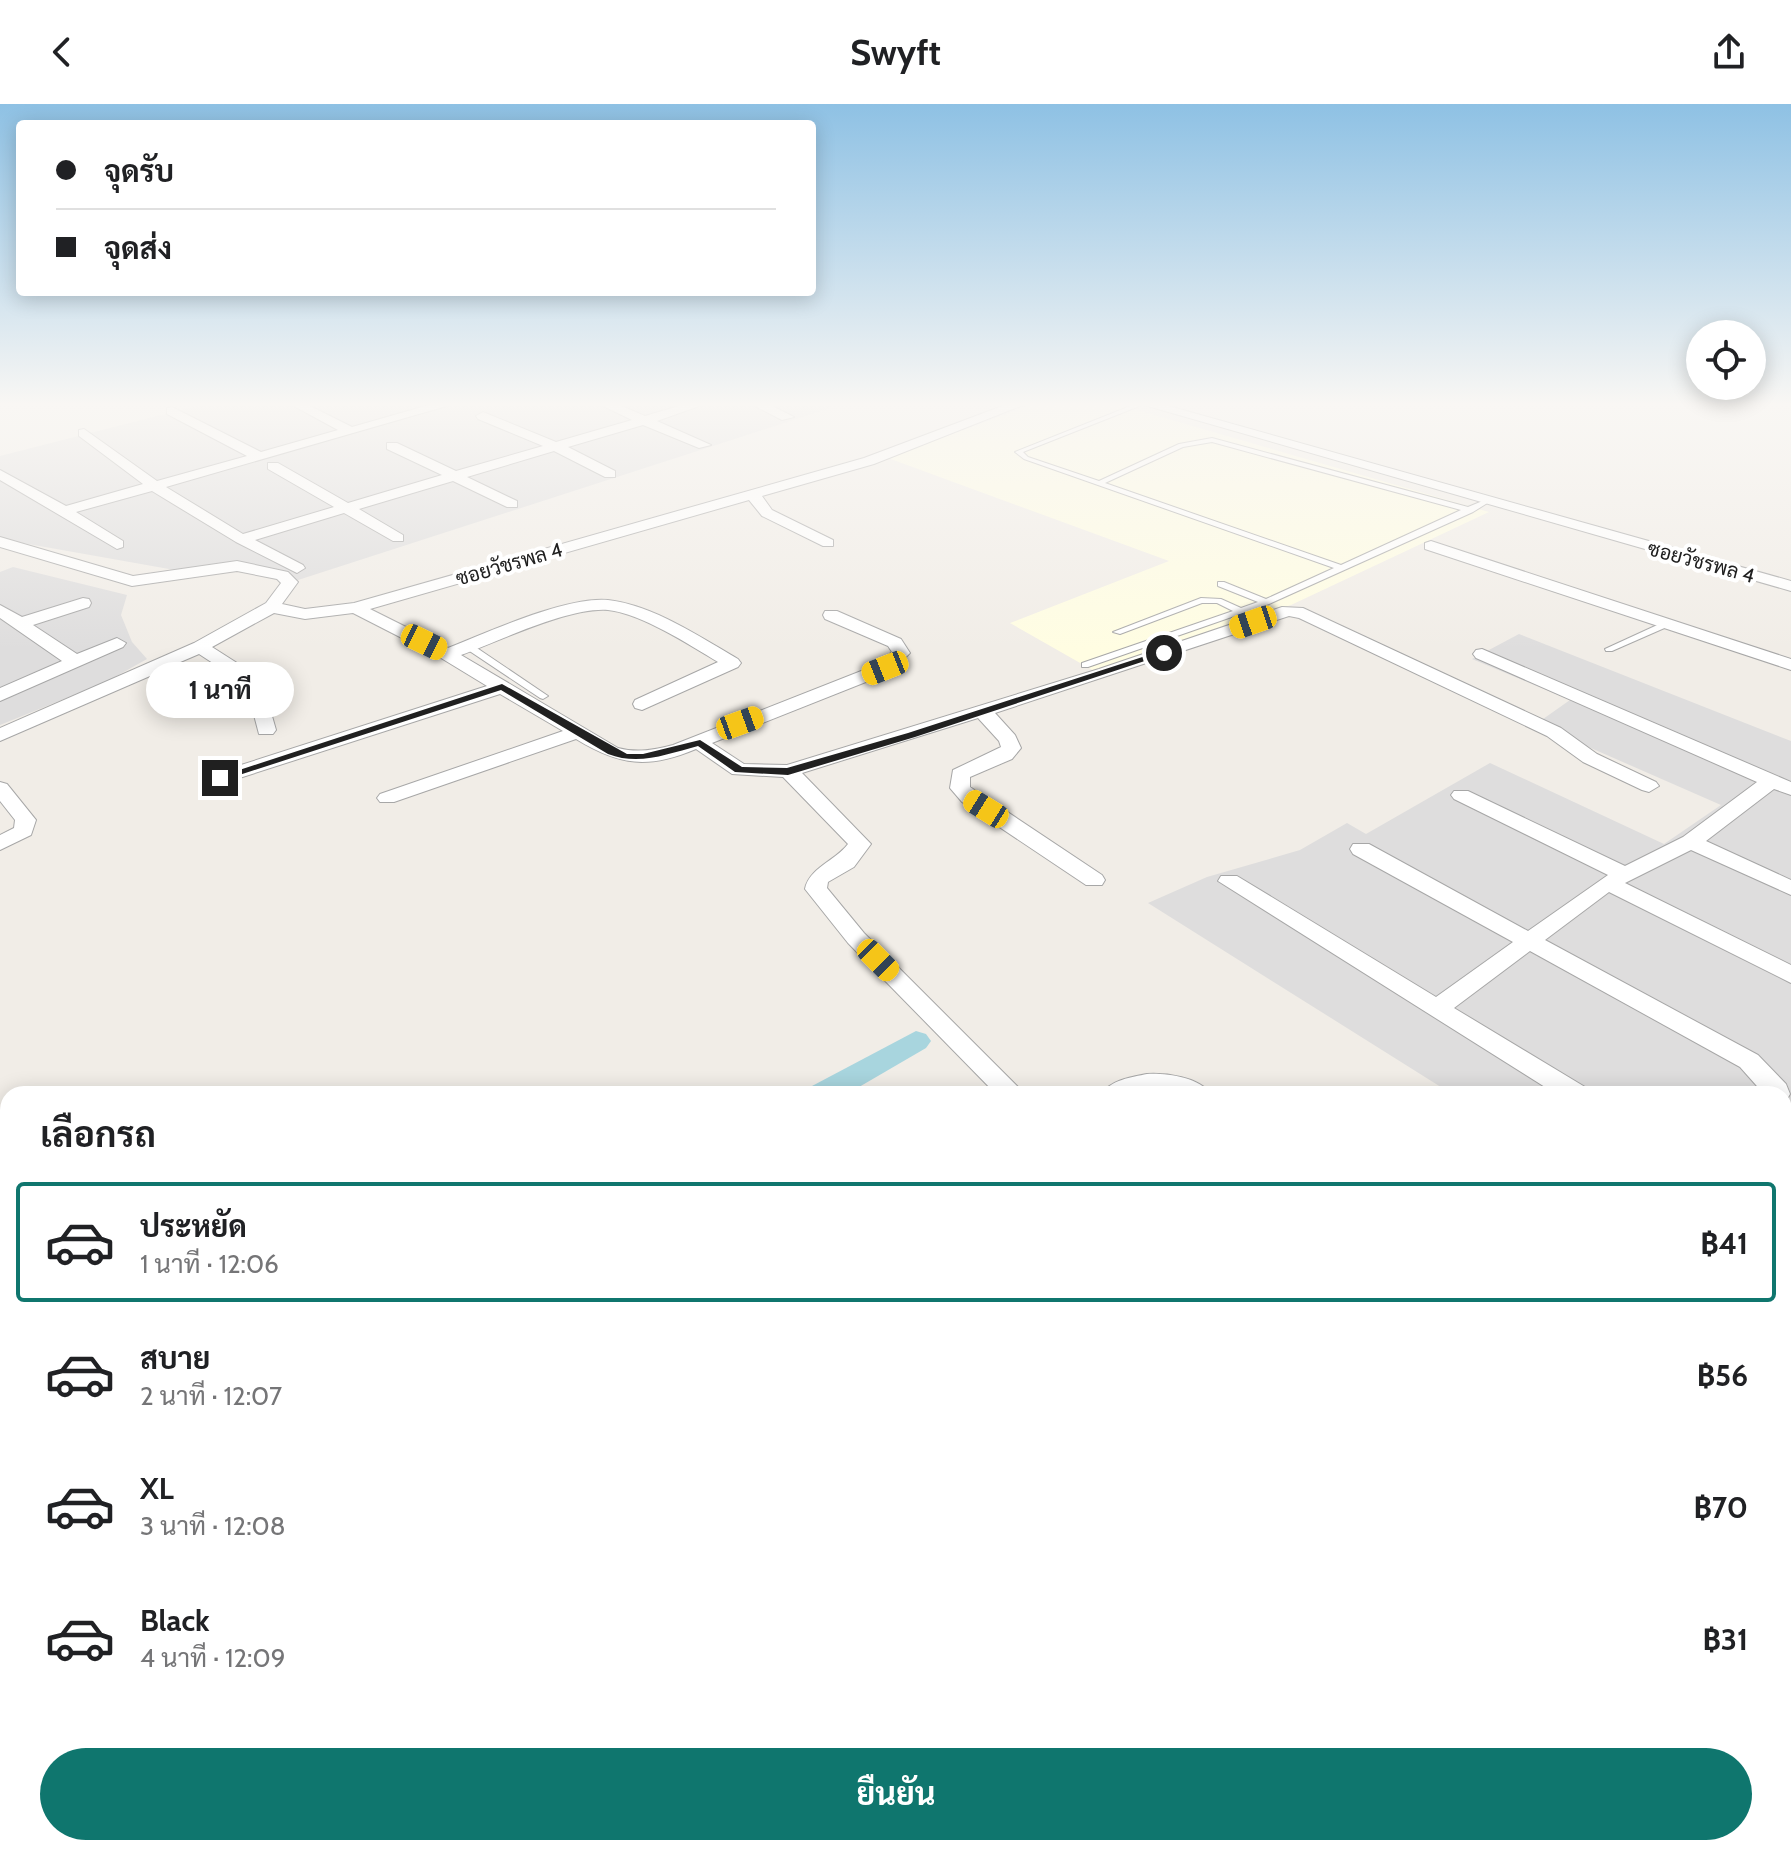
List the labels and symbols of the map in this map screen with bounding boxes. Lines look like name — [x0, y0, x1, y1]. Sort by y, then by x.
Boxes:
street label: ซอยวัชรพล 4 — [1645, 536, 1757, 588]
street label: ซอยวัชรพล 4 — [453, 537, 565, 591]
car — [1226, 603, 1280, 641]
car — [397, 621, 451, 663]
route start — [1146, 635, 1182, 671]
car — [858, 648, 912, 688]
callout: 1 นาที — [146, 662, 294, 718]
car — [713, 704, 767, 742]
route end — [202, 760, 238, 796]
car — [959, 786, 1013, 832]
car — [853, 935, 903, 985]

